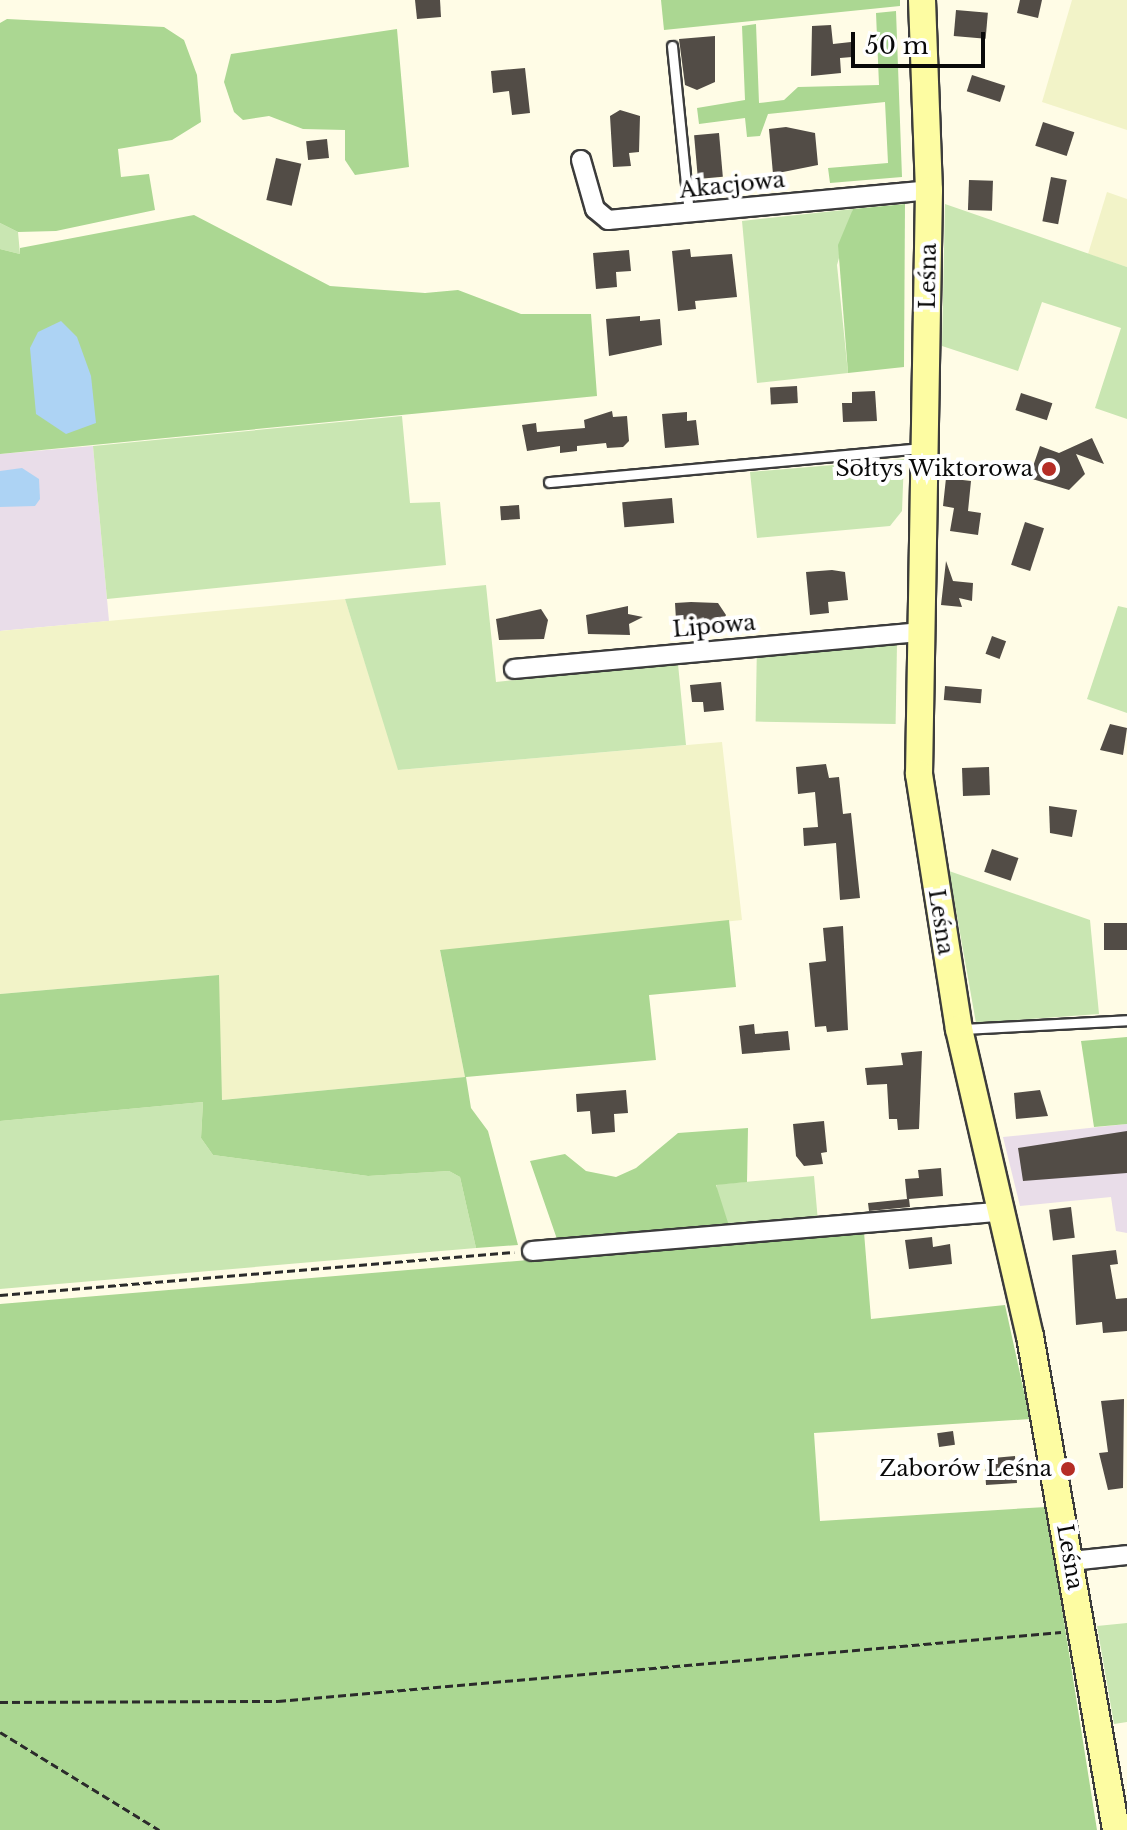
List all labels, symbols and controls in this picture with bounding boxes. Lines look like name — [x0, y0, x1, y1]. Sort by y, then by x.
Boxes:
scale bar — [855, 16, 989, 66]
text: 50 m — [865, 31, 928, 60]
street label: Akacjowa — [678, 166, 786, 204]
street label: Leśna — [914, 243, 942, 309]
place label: Sołtys Wiktorowa — [835, 456, 1033, 482]
marker: Sołtys Wiktorowa — [1040, 460, 1058, 478]
street label: Lipowa — [671, 609, 757, 643]
street label: Leśna — [923, 887, 959, 957]
place label: Zaborów Leśna — [879, 1456, 1052, 1482]
marker: Zaborów Leśna — [1059, 1460, 1077, 1478]
street label: Leśna — [1051, 1522, 1089, 1592]

